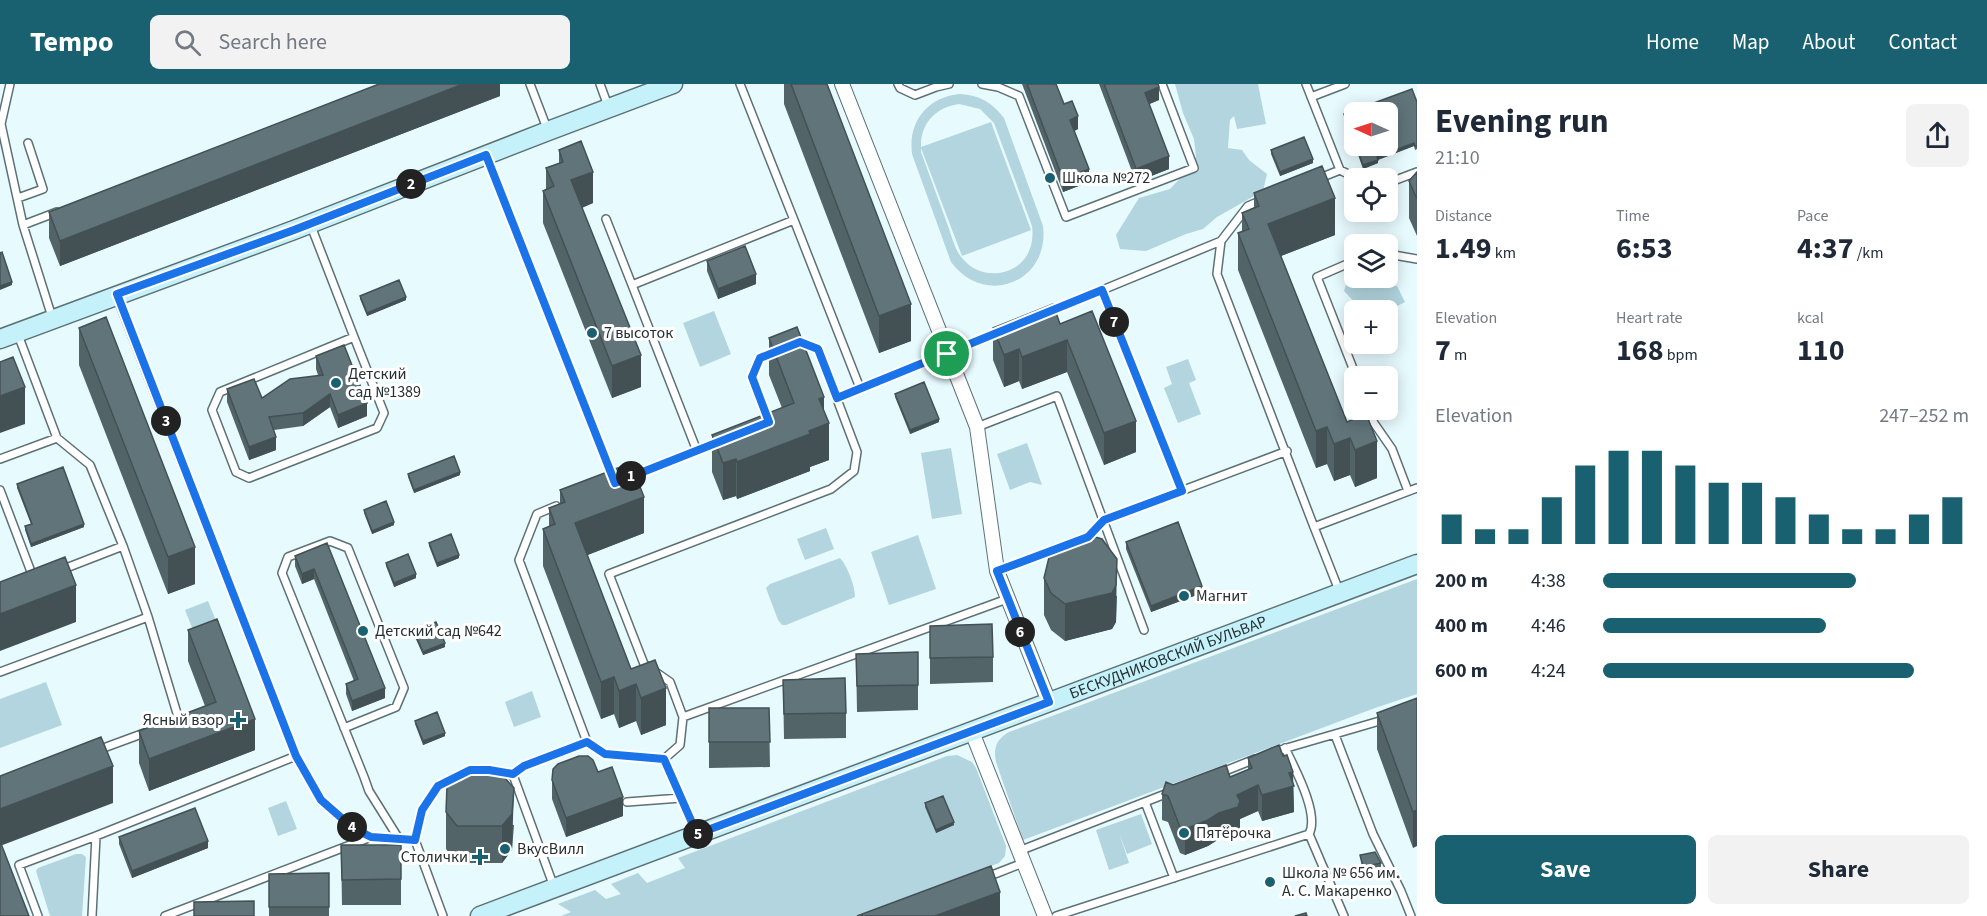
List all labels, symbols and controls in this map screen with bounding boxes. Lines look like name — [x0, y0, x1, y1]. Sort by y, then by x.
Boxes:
search box — [150, 15, 570, 69]
text: Tempo — [30, 22, 114, 62]
icon: search — [171, 26, 204, 59]
text: Search here — [219, 26, 327, 58]
text: Home — [1646, 27, 1699, 57]
text: Map — [1732, 27, 1770, 57]
text: About — [1803, 27, 1855, 57]
text: Contact — [1888, 27, 1957, 57]
text: Evening run — [1435, 98, 1609, 145]
north arrow — [1344, 102, 1398, 156]
map controls — [1344, 102, 1398, 420]
button: share — [1906, 104, 1969, 167]
text: 21:10 — [1435, 144, 1480, 172]
place label: Школа №272 — [1062, 167, 1150, 189]
button: locate — [1344, 168, 1398, 222]
pin: 2 — [396, 169, 426, 199]
marker: Школа №272 — [1043, 171, 1057, 185]
text: 2 — [407, 173, 415, 195]
text: Distance — [1435, 205, 1492, 227]
text: Time — [1616, 205, 1650, 227]
text: Pace — [1797, 205, 1828, 227]
text: 1.49 — [1435, 227, 1492, 270]
text: 6:53 — [1616, 227, 1673, 270]
text: 4:37 — [1797, 227, 1854, 270]
button: layers — [1344, 234, 1398, 288]
text: km — [1492, 242, 1516, 264]
text: /km — [1854, 242, 1884, 264]
button: + — [1344, 300, 1398, 354]
pin: 7 — [1099, 307, 1129, 337]
text: Elevation — [1435, 307, 1497, 329]
text: Heart rate — [1616, 307, 1683, 329]
text: kcal — [1797, 307, 1824, 329]
text: 7 — [1110, 311, 1118, 333]
place label: 7 высоток — [604, 322, 673, 344]
marker: 7 высоток — [585, 326, 599, 340]
pin — [921, 328, 972, 379]
text: 7 — [1435, 329, 1451, 372]
text: 168 — [1616, 329, 1664, 372]
text: 110 — [1797, 329, 1845, 372]
icon: arrive — [930, 337, 963, 370]
text: m — [1451, 344, 1467, 366]
text: bpm — [1664, 344, 1698, 366]
place label: Детский сад №1389 — [348, 363, 421, 403]
button: − — [1344, 366, 1398, 420]
marker: Детский сад №1389 — [329, 376, 343, 390]
text: Elevation — [1435, 402, 1513, 430]
text: 247–252 m — [1879, 402, 1969, 430]
pin: 3 — [151, 406, 181, 436]
text: 3 — [162, 410, 170, 432]
pin: 1 — [616, 461, 646, 491]
text: 1 — [627, 465, 635, 487]
text: 200 m — [1435, 567, 1488, 595]
text: 4:38 — [1531, 567, 1566, 595]
place label: Магнит — [1196, 585, 1248, 607]
marker: Магнит — [1177, 589, 1191, 603]
street label: БЕСКУДНИКОВСКИЙ БУЛЬВАР — [1066, 610, 1270, 705]
text: 400 m — [1435, 612, 1488, 640]
text: 4:46 — [1531, 612, 1566, 640]
pin: 6 — [1005, 617, 1035, 647]
place label: Детский сад №642 — [375, 620, 502, 642]
text: 6 — [1016, 621, 1024, 643]
marker: Детский сад №642 — [356, 624, 370, 638]
text: 600 m — [1435, 657, 1488, 685]
text: 4:24 — [1531, 657, 1566, 685]
place label: Ясный взор — [143, 709, 224, 731]
marker: Ясный взор — [229, 711, 247, 729]
pin: 4 — [337, 812, 367, 842]
text: 4 — [348, 816, 356, 838]
pin: 5 — [683, 819, 713, 849]
place label: Пятёрочка — [1196, 822, 1271, 844]
text: 5 — [694, 823, 702, 845]
marker: Пятёрочка — [1177, 826, 1191, 840]
button: Save — [1435, 835, 1696, 904]
button: Share — [1708, 835, 1969, 904]
place label: ВкусВилл — [517, 838, 584, 860]
marker: ВкусВилл — [498, 842, 512, 856]
place label: Столички — [401, 846, 468, 868]
marker: Столички — [473, 850, 487, 864]
place label: Школа № 656 им. А. С. Макаренко — [1282, 862, 1400, 902]
marker: Школа № 656 им. А. С. Макаренко — [1263, 875, 1277, 889]

